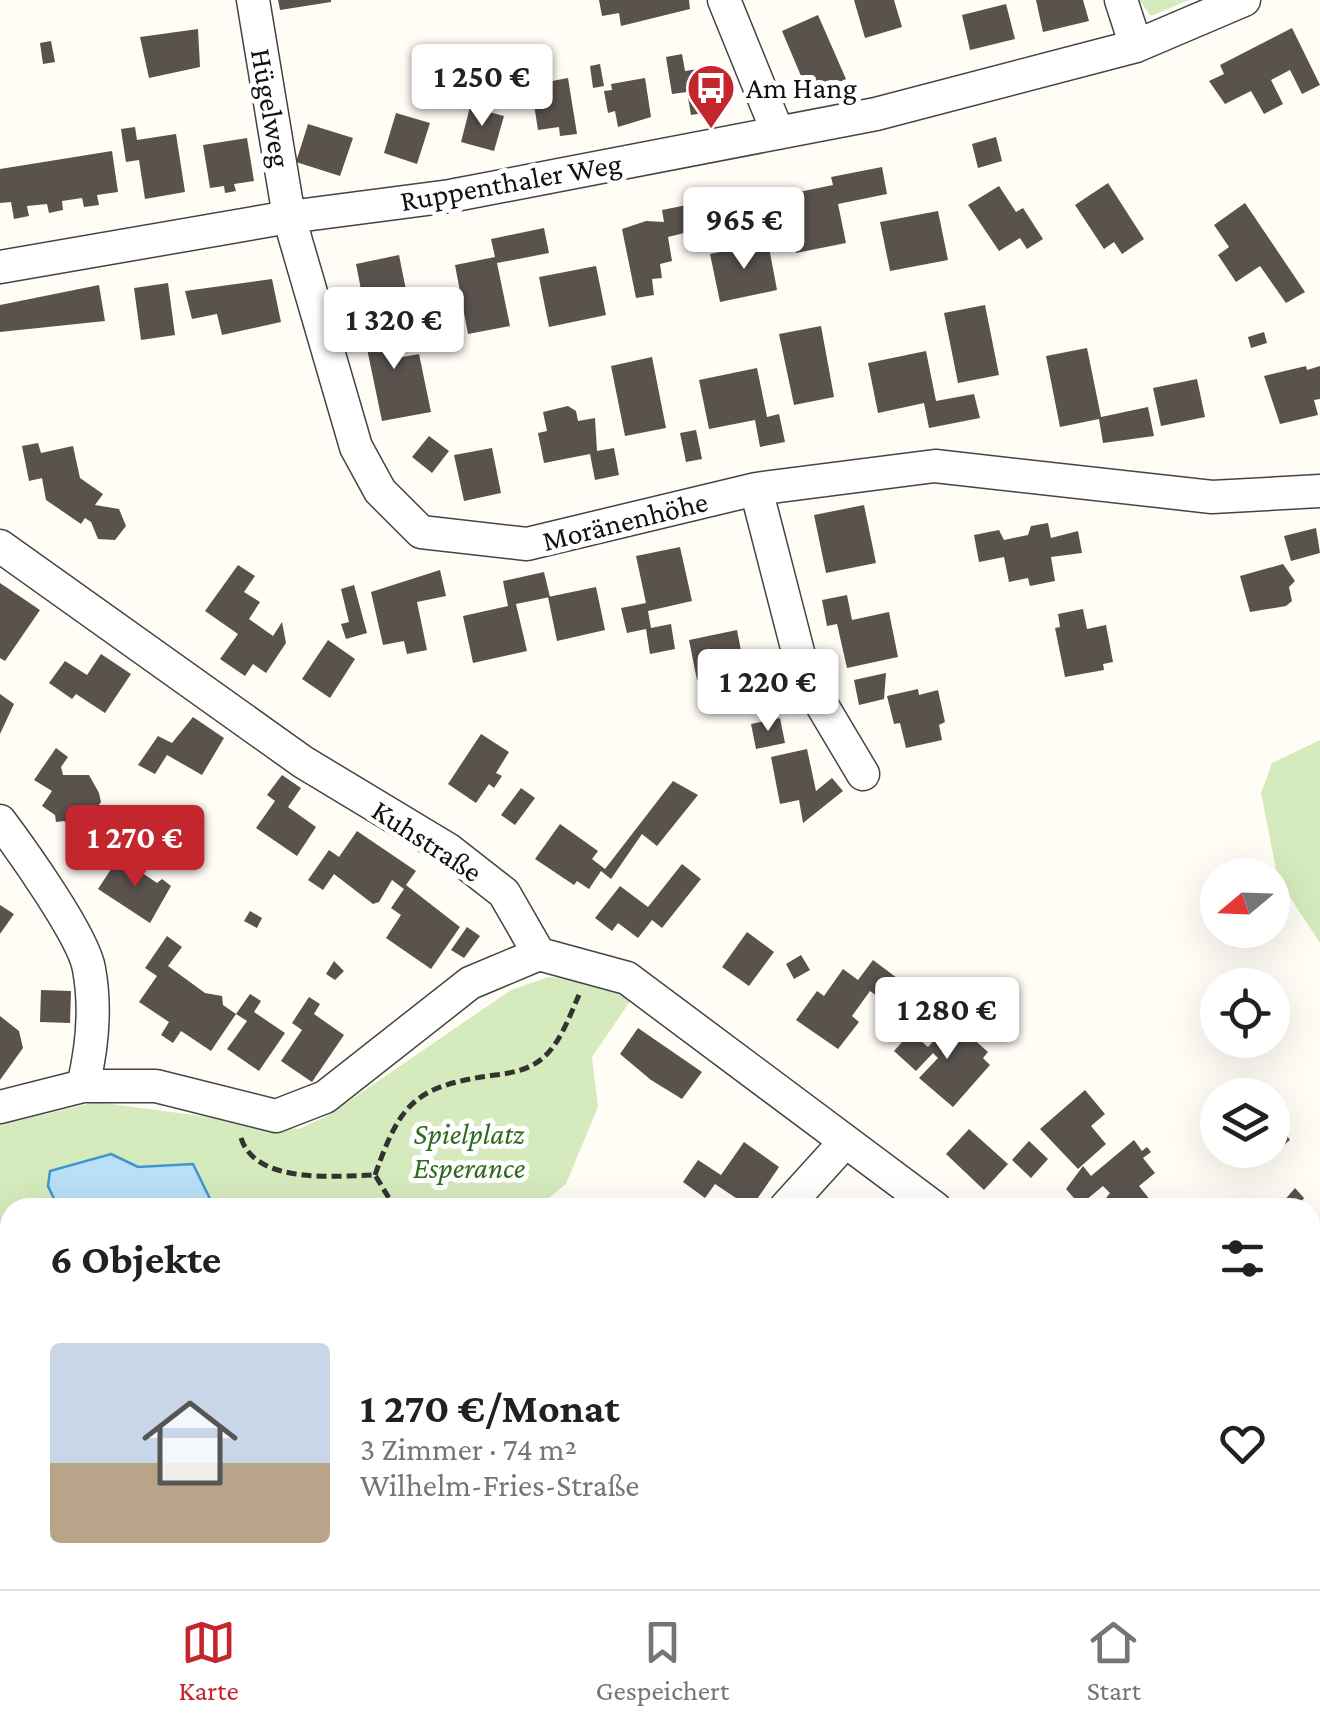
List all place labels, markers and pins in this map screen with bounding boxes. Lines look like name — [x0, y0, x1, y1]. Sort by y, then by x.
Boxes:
pin: 1 250 € — [390, 44, 574, 129]
bus stop icon: Am Hang — [685, 62, 737, 130]
place label: Am Hang — [746, 71, 857, 105]
pin: 965 € — [674, 187, 814, 272]
pin: 1 320 € — [302, 287, 486, 372]
pin: 1 220 € — [676, 649, 860, 734]
pin: 1 270 € — [43, 805, 227, 890]
pin: 1 280 € — [855, 977, 1039, 1062]

